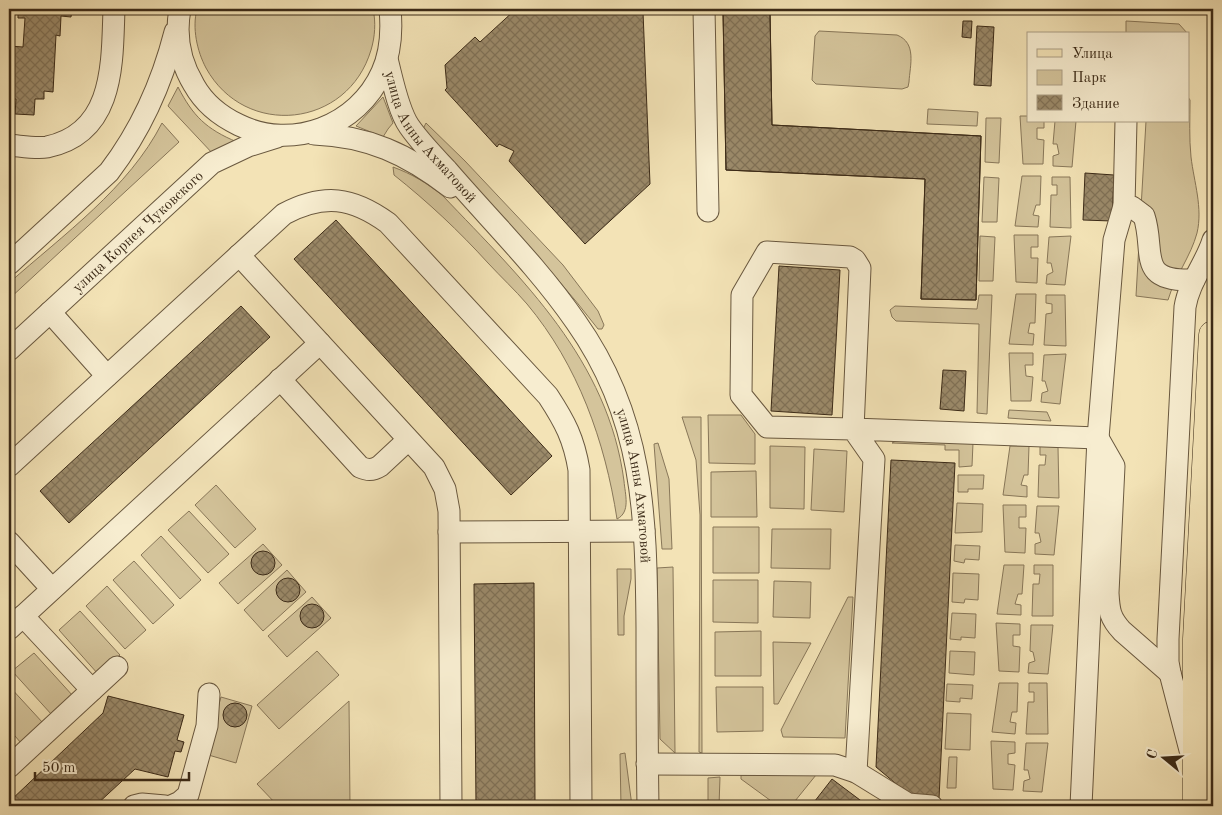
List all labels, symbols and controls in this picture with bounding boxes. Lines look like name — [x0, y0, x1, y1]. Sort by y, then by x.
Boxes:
legend — [1027, 32, 1190, 122]
text: Улица — [1072, 47, 1113, 62]
street label: улица Анны Ахматовой — [381, 70, 478, 206]
text: Парк — [1072, 71, 1107, 86]
text: Здание — [1072, 97, 1119, 112]
street label: улица Корнея Чуковского — [70, 169, 207, 296]
street label: улица Анны Ахматовой — [612, 407, 652, 564]
north arrow — [1140, 732, 1190, 782]
text: С — [1145, 748, 1161, 761]
scale bar — [35, 750, 189, 782]
text: 50 m — [42, 761, 76, 776]

